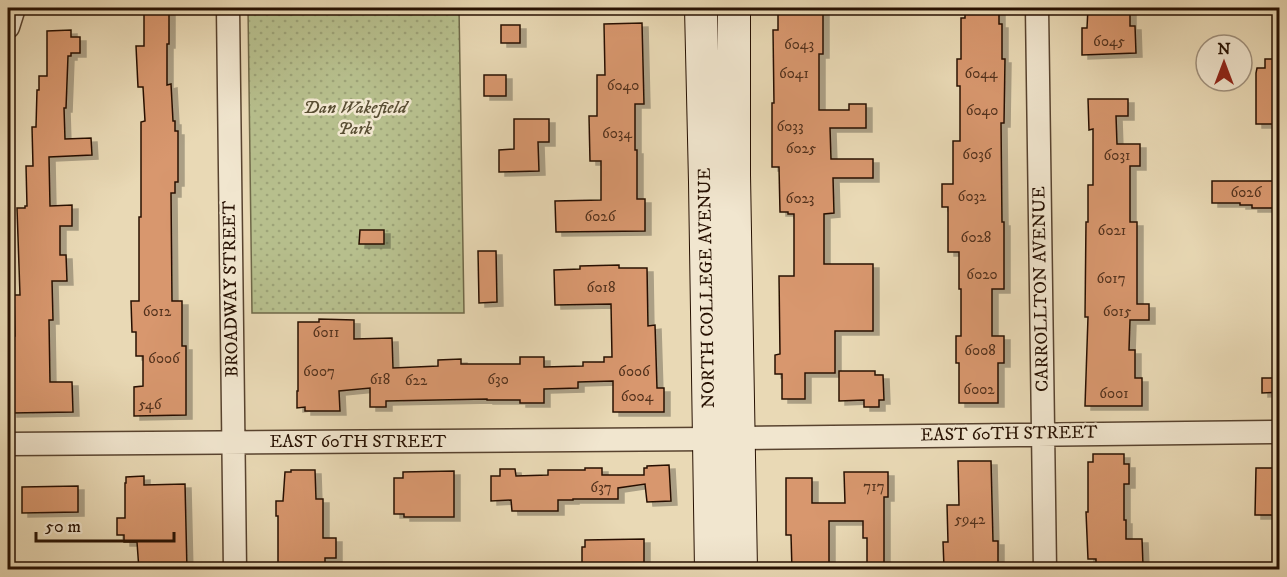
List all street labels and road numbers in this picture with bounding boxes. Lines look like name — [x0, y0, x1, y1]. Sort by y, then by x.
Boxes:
street label: NORTH COLLEGE AVENUE — [694, 167, 720, 409]
street label: CARROLLTON AVENUE — [1028, 186, 1054, 392]
street label: BROADWAY STREET — [218, 200, 244, 378]
street label: EAST 60TH STREET — [920, 421, 1098, 447]
street label: EAST 60TH STREET — [270, 431, 447, 453]

